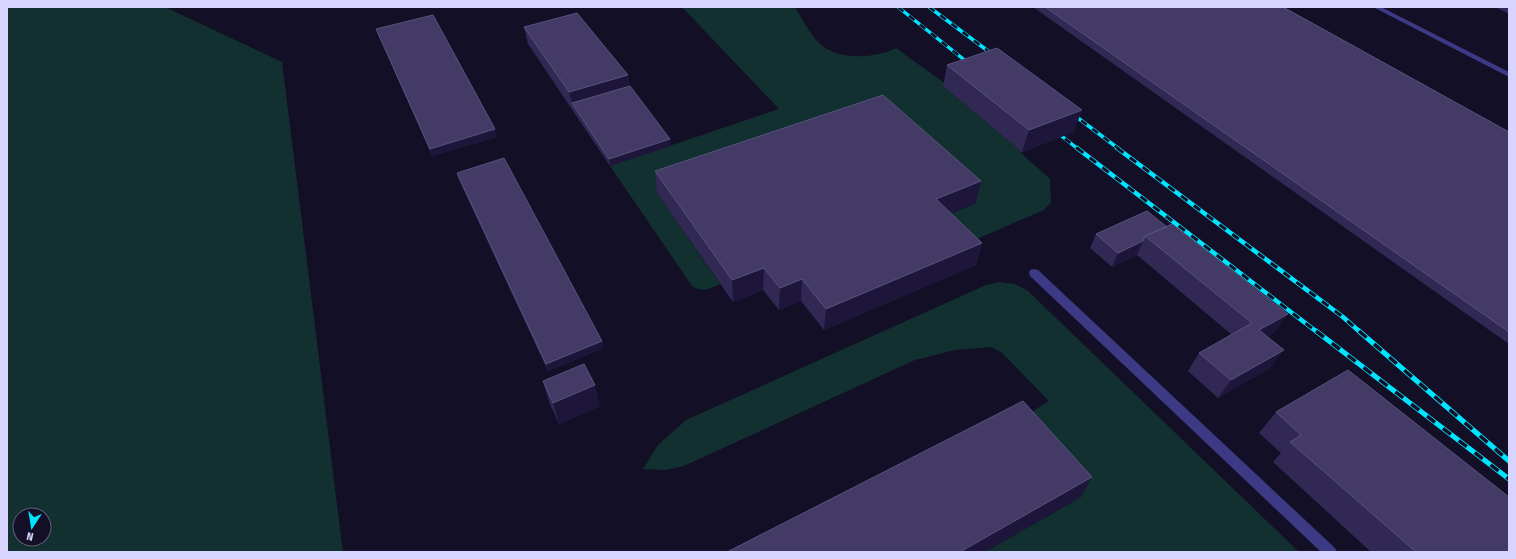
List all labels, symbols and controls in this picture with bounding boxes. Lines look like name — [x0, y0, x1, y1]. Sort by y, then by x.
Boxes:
north arrow — [12, 507, 52, 547]
text: N — [25, 529, 35, 543]

